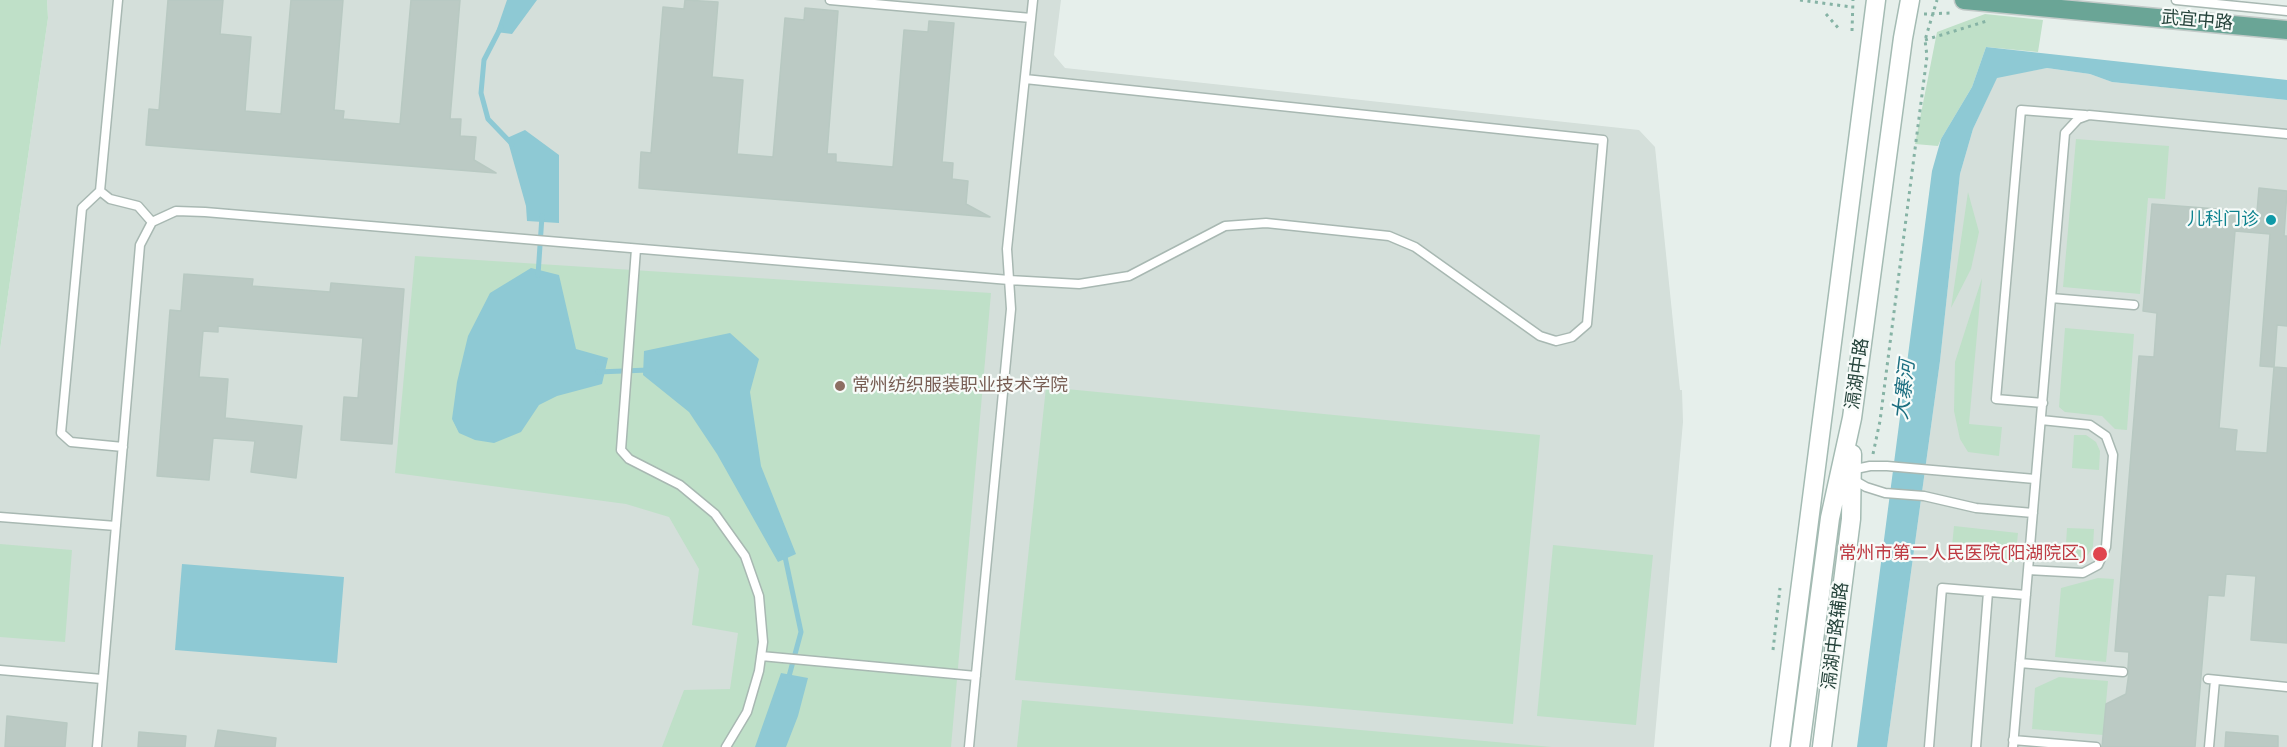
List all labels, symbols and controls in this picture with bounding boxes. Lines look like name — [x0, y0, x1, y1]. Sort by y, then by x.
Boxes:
street label: 武宜中路 — [2160, 7, 2234, 35]
place label: 儿科门诊 — [2187, 209, 2259, 231]
marker: 儿科门诊 — [2264, 213, 2278, 227]
street label: 滆湖中路 — [1842, 337, 1874, 411]
water label: 大寨河 — [1889, 359, 1921, 421]
place label: 常州纺织服装职业技术学院 — [852, 375, 1068, 397]
marker: 常州纺织服装职业技术学院 — [833, 379, 847, 393]
place label: 常州市第二人民医院(阳湖院区) — [1838, 543, 2086, 565]
marker: 常州市第二人民医院(阳湖院区) — [2091, 545, 2109, 563]
street label: 滆湖中路辅路 — [1819, 581, 1853, 691]

